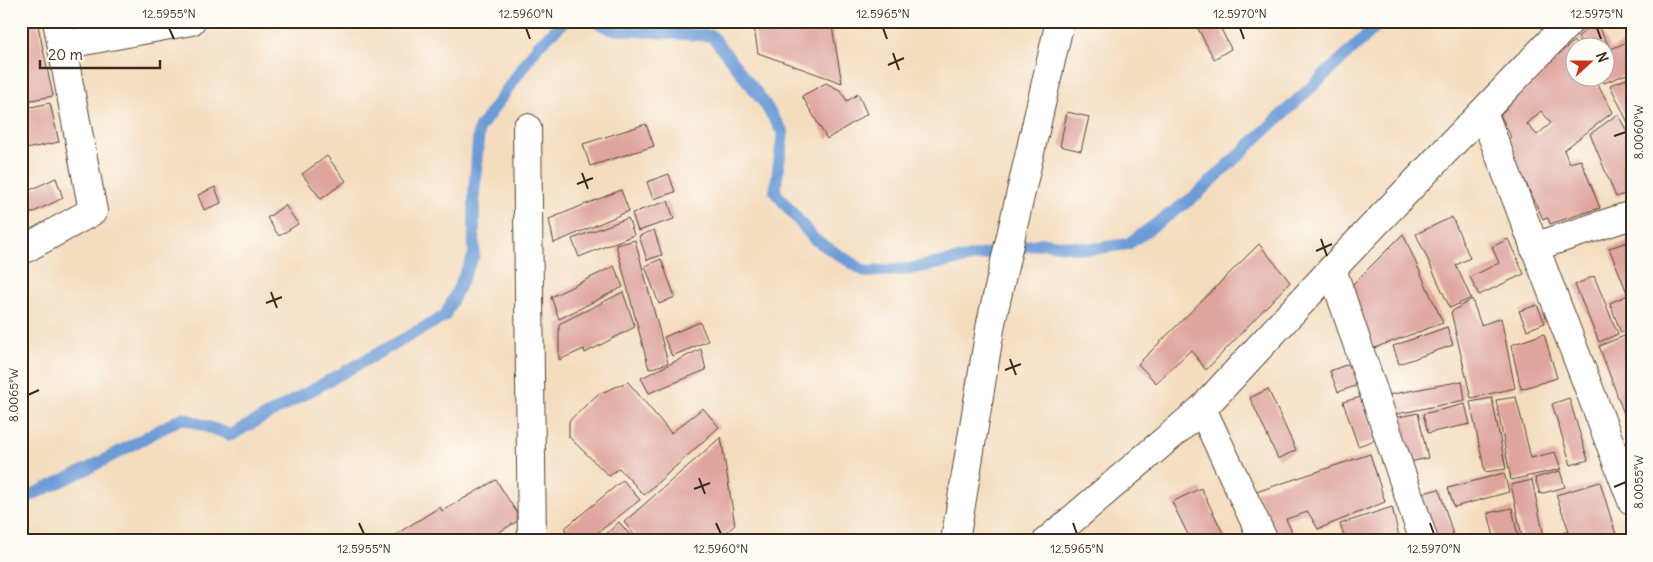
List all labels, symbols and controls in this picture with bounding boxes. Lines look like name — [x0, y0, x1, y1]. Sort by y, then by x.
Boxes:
text: 12.5955°N — [142, 6, 196, 21]
text: 12.5960°N — [499, 6, 553, 21]
text: 12.5965°N — [856, 6, 910, 21]
text: 12.5970°N — [1213, 6, 1267, 21]
text: 12.5975°N — [1571, 6, 1623, 21]
scale bar — [40, 38, 160, 70]
north arrow — [1566, 38, 1616, 88]
text: 20 m — [48, 45, 83, 64]
text: N — [1592, 50, 1612, 65]
text: 8.0060°W — [1631, 104, 1646, 159]
text: 8.0065°W — [6, 368, 21, 422]
text: 8.0055°W — [1631, 455, 1646, 509]
text: 12.5955°N — [337, 541, 391, 556]
text: 12.5960°N — [694, 541, 748, 556]
text: 12.5965°N — [1050, 541, 1104, 556]
text: 12.5970°N — [1407, 541, 1461, 556]

